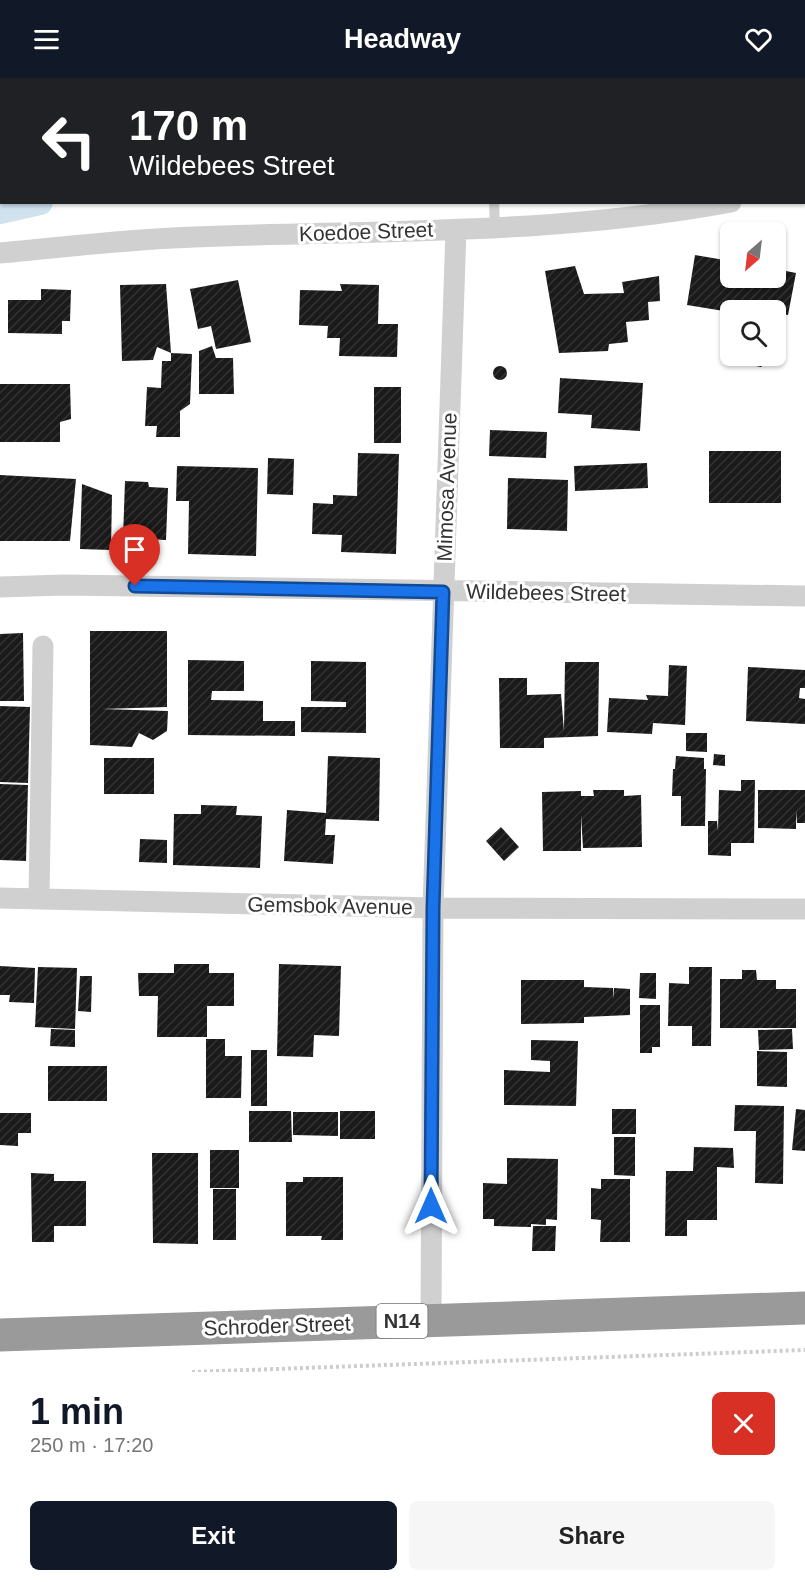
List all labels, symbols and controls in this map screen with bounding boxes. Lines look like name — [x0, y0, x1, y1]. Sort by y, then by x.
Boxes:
icon: menu — [30, 23, 63, 56]
icon: heart — [742, 23, 775, 56]
text: Headway — [344, 24, 461, 54]
icon: left — [30, 102, 108, 180]
text: 170 m — [129, 102, 248, 149]
text: Wildebees Street — [129, 151, 335, 181]
street label: Koedoe Street — [298, 218, 434, 245]
north arrow — [720, 222, 786, 288]
map controls — [720, 222, 786, 366]
button: search — [720, 300, 786, 366]
street label: Mimosa Avenue — [432, 412, 461, 562]
pin — [109, 524, 160, 586]
icon: arrive — [118, 533, 151, 566]
street label: Wildebees Street — [466, 580, 626, 605]
street label: Gemsbok Avenue — [247, 893, 413, 918]
position arrow — [399, 1174, 463, 1238]
road number: N14 — [376, 1304, 428, 1338]
street label: Schroder Street — [203, 1311, 351, 1340]
text: 1 min — [30, 1391, 124, 1432]
button: close — [712, 1392, 775, 1455]
text: 250 m · 17:20 — [30, 1434, 153, 1456]
button: Exit — [30, 1501, 397, 1570]
button: Share — [409, 1501, 775, 1570]

